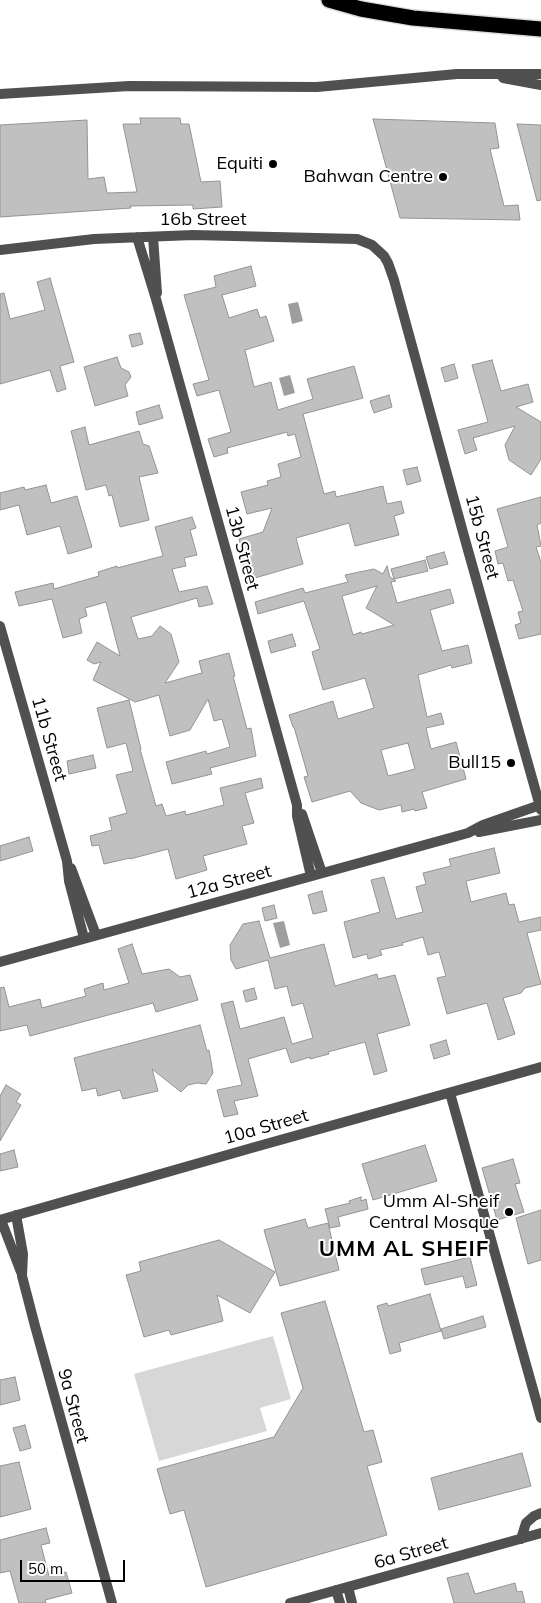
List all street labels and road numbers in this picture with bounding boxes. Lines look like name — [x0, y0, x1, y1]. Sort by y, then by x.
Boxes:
street label: 16b Street — [160, 209, 246, 231]
street label: 15b Street — [460, 492, 504, 582]
street label: 13b Street — [220, 503, 264, 593]
street label: 11b Street — [27, 694, 71, 784]
street label: 12a Street — [184, 860, 274, 904]
street label: 10a Street — [221, 1105, 311, 1149]
street label: 9a Street — [53, 1366, 93, 1446]
street label: 6a Street — [371, 1532, 451, 1574]

